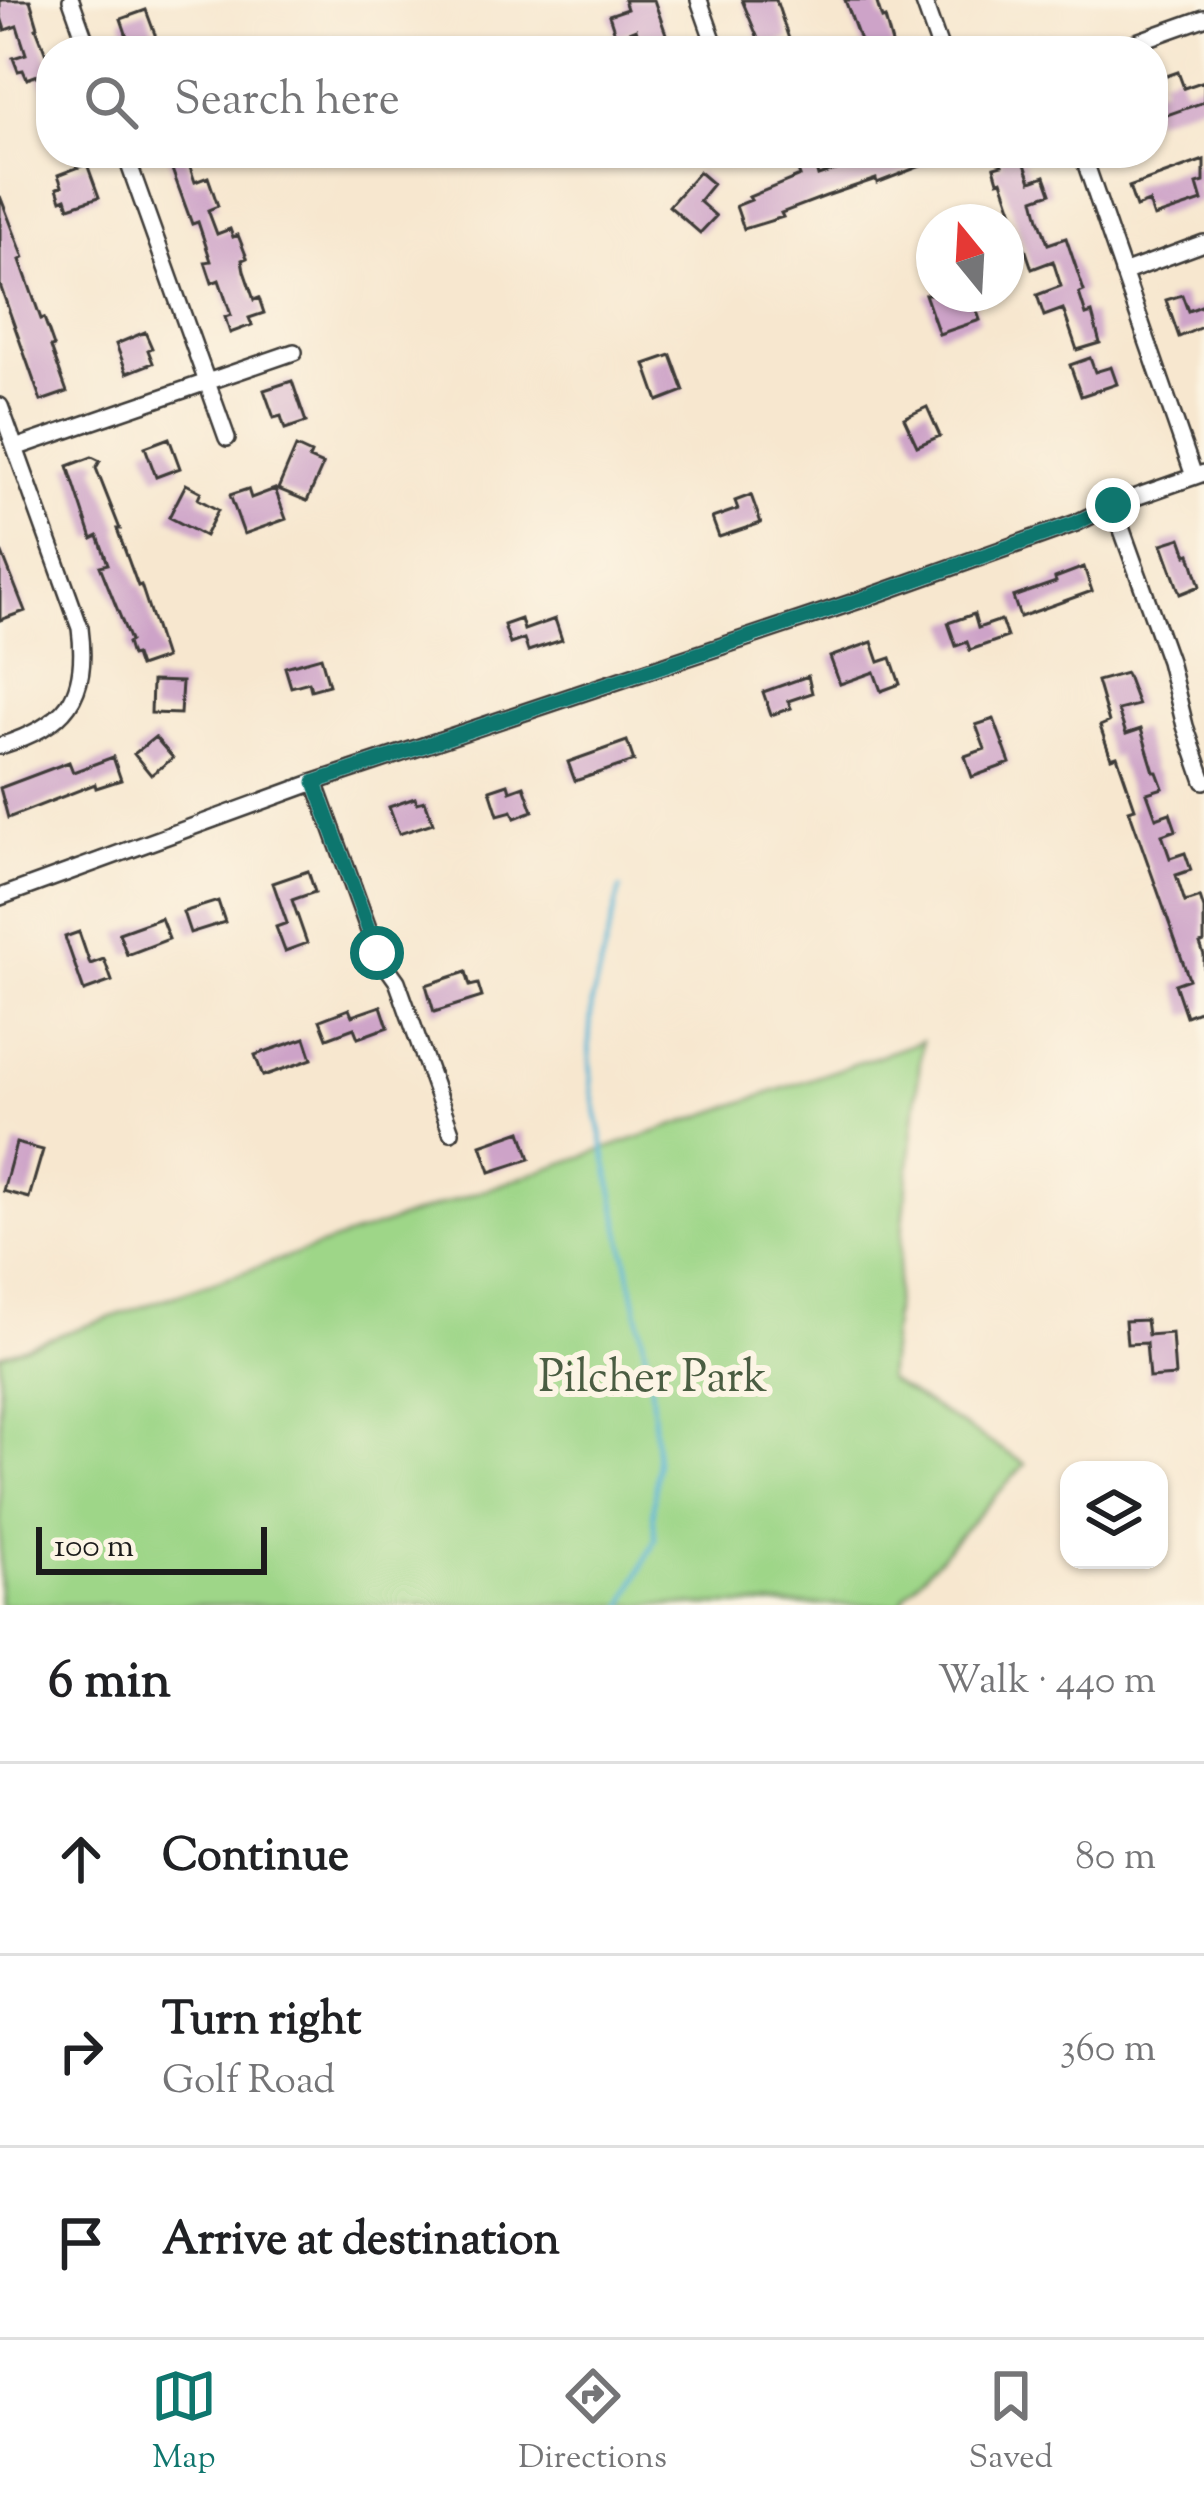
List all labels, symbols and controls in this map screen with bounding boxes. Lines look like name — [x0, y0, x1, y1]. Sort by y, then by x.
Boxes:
search box — [36, 36, 1168, 168]
icon: search — [78, 69, 144, 135]
text: Search here — [174, 70, 400, 135]
north arrow — [916, 204, 1024, 312]
route end — [1086, 478, 1140, 532]
route start — [350, 926, 404, 980]
park label: Pilcher Park — [538, 1348, 768, 1413]
map controls — [1060, 1461, 1168, 1569]
button: layers — [1060, 1461, 1168, 1569]
scale bar — [36, 1521, 267, 1574]
text: 100 m — [54, 1524, 134, 1572]
text: 6 min — [48, 1647, 171, 1720]
text: Walk · 440 m — [938, 1655, 1156, 1711]
icon: ahead — [48, 1826, 114, 1892]
text: Continue — [162, 1826, 349, 1891]
text: 80 m — [1075, 1831, 1156, 1887]
text: Turn right — [162, 1990, 361, 2055]
icon: right — [48, 2018, 114, 2084]
text: 360 m — [1060, 2023, 1156, 2079]
text: Golf Road — [162, 2055, 335, 2111]
icon: arrive — [48, 2210, 114, 2276]
text: Arrive at destination — [162, 2210, 560, 2275]
tab: Map — [151, 2363, 217, 2483]
tab: Directions — [518, 2363, 667, 2483]
tab: Saved — [969, 2363, 1053, 2483]

